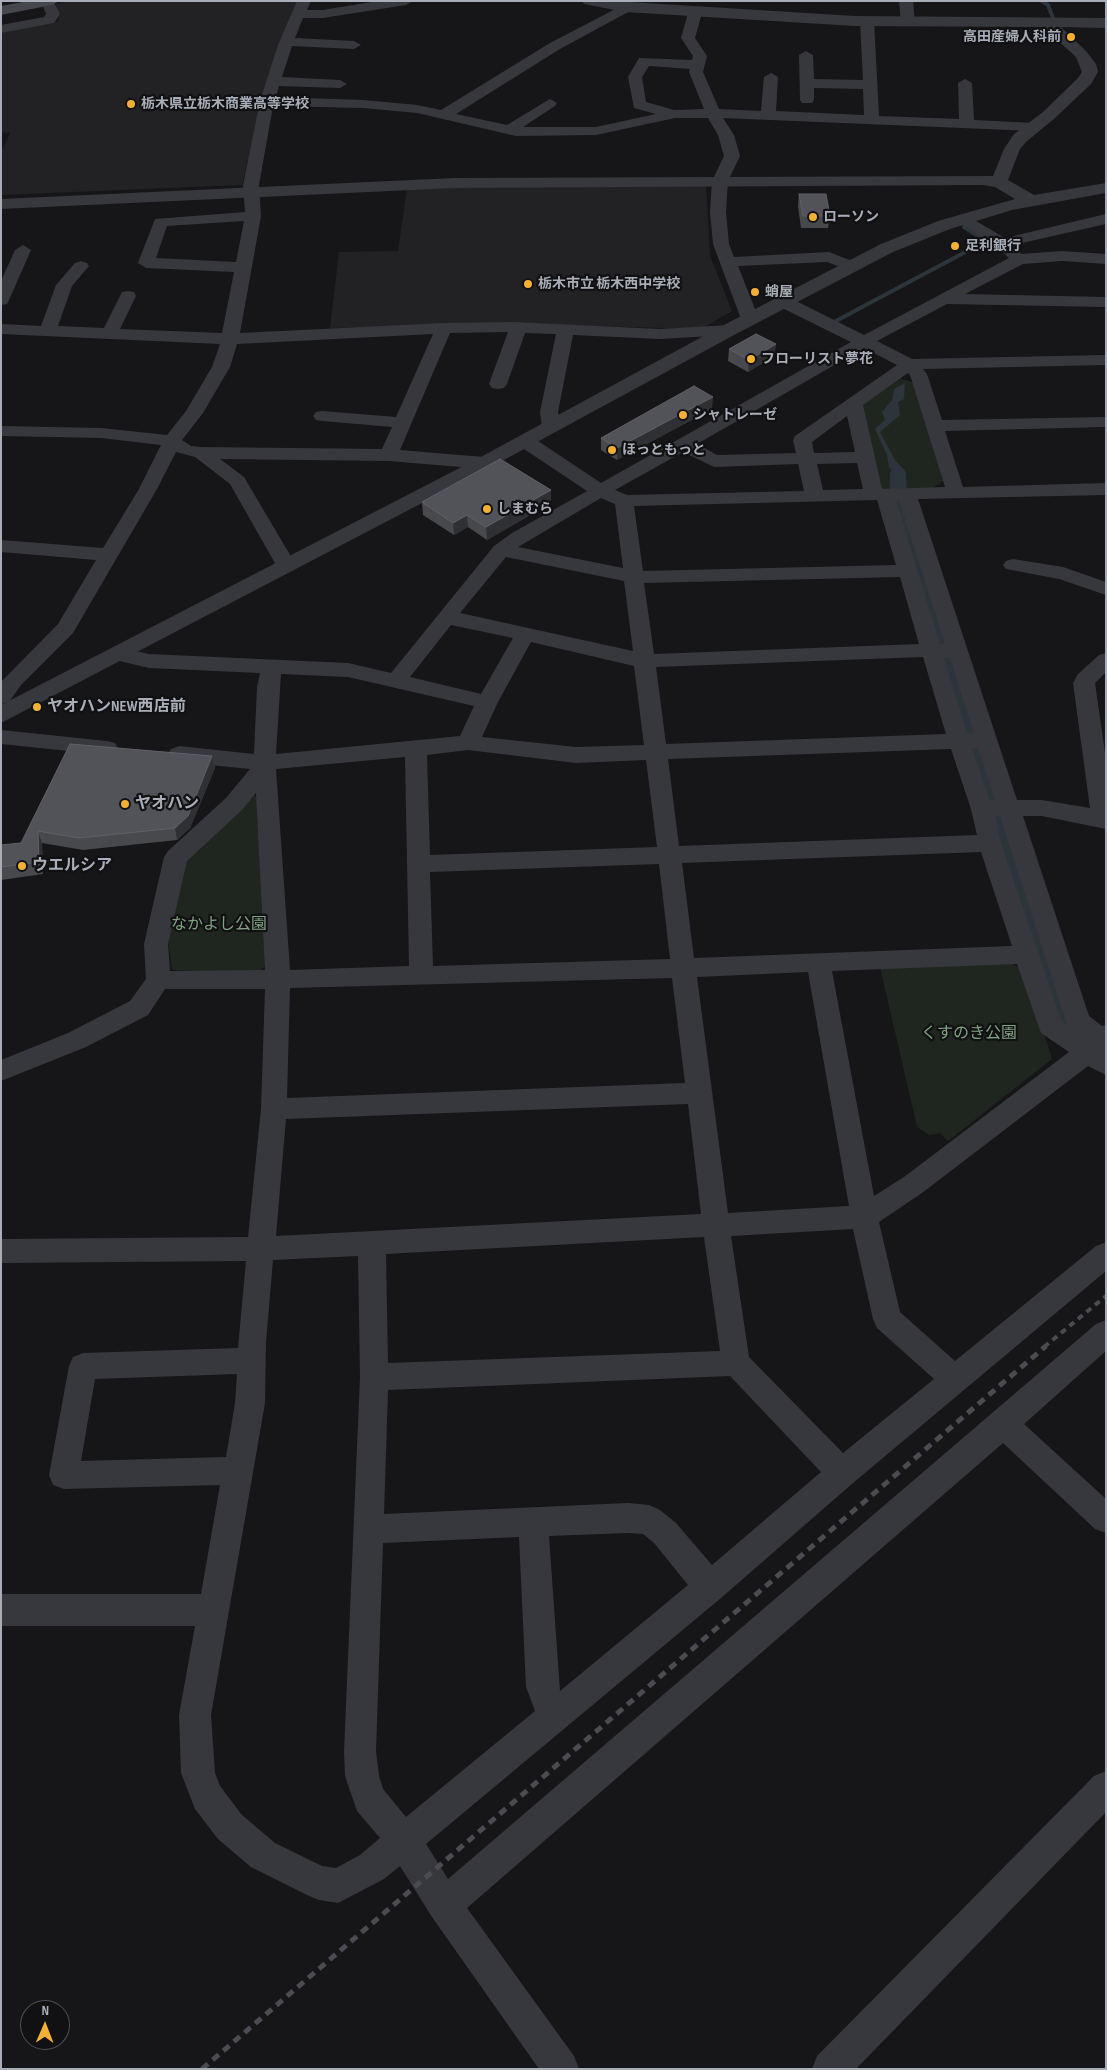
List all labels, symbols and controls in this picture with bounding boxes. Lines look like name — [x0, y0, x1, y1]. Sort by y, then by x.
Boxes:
place label: 高田産婦人科前 — [963, 29, 1061, 45]
marker: 高田産婦人科前 — [1065, 31, 1077, 43]
place label: 栃木県立栃木商業高等学校 — [141, 96, 309, 112]
marker: 栃木県立栃木商業高等学校 — [125, 98, 137, 110]
place label: ローソン — [823, 209, 879, 225]
marker: ローソン — [807, 211, 819, 223]
place label: 足利銀行 — [965, 238, 1021, 254]
marker: 足利銀行 — [949, 240, 961, 252]
place label: 栃木市立 栃木西中学校 — [538, 276, 680, 292]
marker: 栃木市立 栃木西中学校 — [522, 278, 534, 290]
place label: 蛸屋 — [765, 284, 793, 300]
marker: 蛸屋 — [749, 286, 761, 298]
place label: フローリスト夢花 — [761, 351, 873, 367]
marker: フローリスト夢花 — [745, 353, 757, 365]
place label: シャトレーゼ — [693, 407, 777, 423]
marker: シャトレーゼ — [677, 409, 689, 421]
place label: ほっともっと — [622, 442, 706, 458]
marker: ほっともっと — [606, 444, 618, 456]
place label: しまむら — [497, 501, 553, 517]
marker: しまむら — [481, 503, 493, 515]
place label: ヤオハンNEW西店前 — [47, 697, 186, 717]
marker: ヤオハンNEW西店前 — [31, 701, 43, 713]
place label: ヤオハン — [135, 794, 199, 814]
marker: ヤオハン — [119, 798, 131, 810]
place label: ウエルシア — [32, 856, 112, 876]
marker: ウエルシア — [16, 860, 28, 872]
park label: なかよし公園 — [171, 915, 267, 935]
park label: くすのき公園 — [921, 1024, 1017, 1044]
north arrow — [20, 2000, 70, 2050]
text: N — [41, 2002, 49, 2019]

